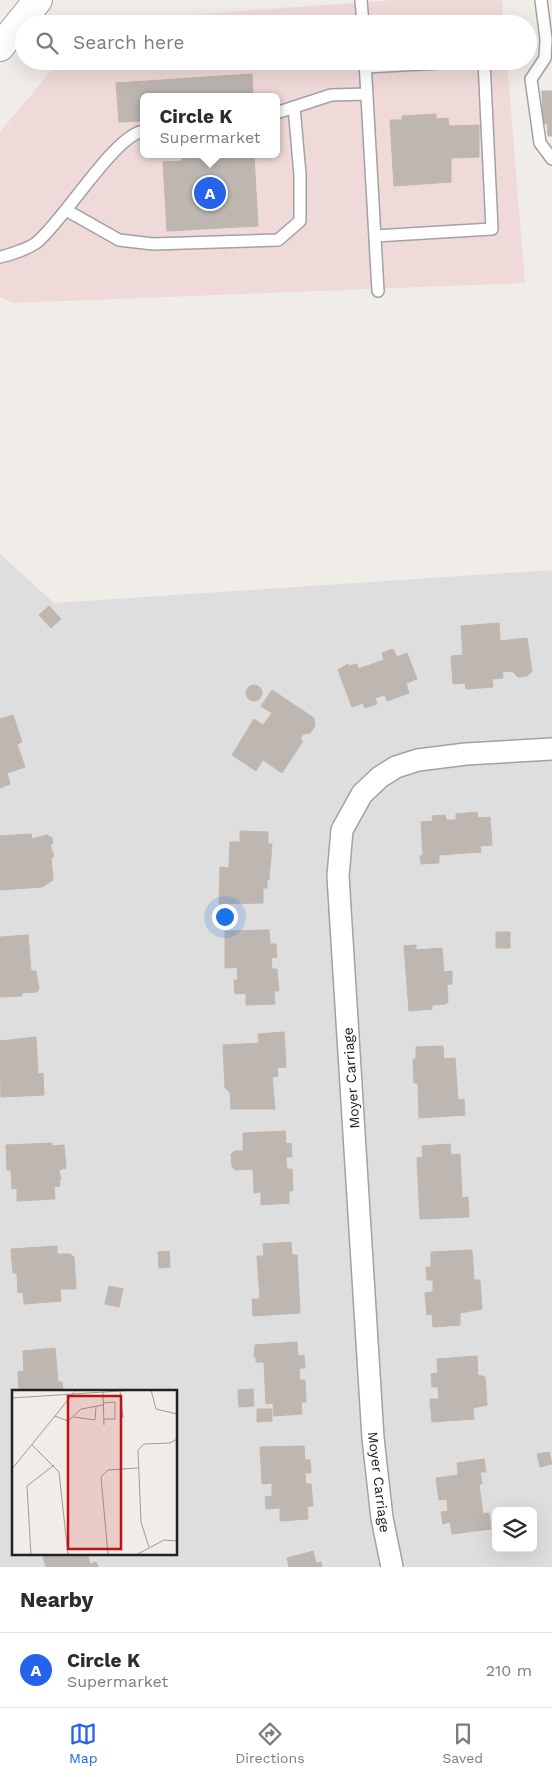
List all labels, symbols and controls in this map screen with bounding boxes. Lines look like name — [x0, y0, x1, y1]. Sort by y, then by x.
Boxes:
search box — [15, 15, 537, 70]
icon: search — [33, 29, 61, 57]
text: Search here — [73, 31, 184, 54]
popup — [140, 93, 280, 158]
text: Circle K — [159, 105, 233, 128]
text: Supermarket — [159, 128, 261, 147]
pin: A — [194, 174, 226, 212]
your location — [212, 904, 238, 930]
street label: Moyer Carriage — [339, 1027, 363, 1129]
inset map — [12, 1390, 178, 1554]
street label: Moyer Carriage — [365, 1431, 393, 1533]
map controls — [492, 1507, 537, 1552]
button: layers — [492, 1507, 537, 1552]
text: Nearby — [20, 1587, 93, 1612]
text: Circle K — [67, 1649, 140, 1672]
text: A — [31, 1661, 41, 1680]
text: 210 m — [486, 1661, 532, 1680]
text: Supermarket — [67, 1672, 168, 1691]
tab: Map — [69, 1720, 98, 1766]
tab: Directions — [235, 1720, 305, 1766]
tab: Saved — [442, 1720, 483, 1766]

